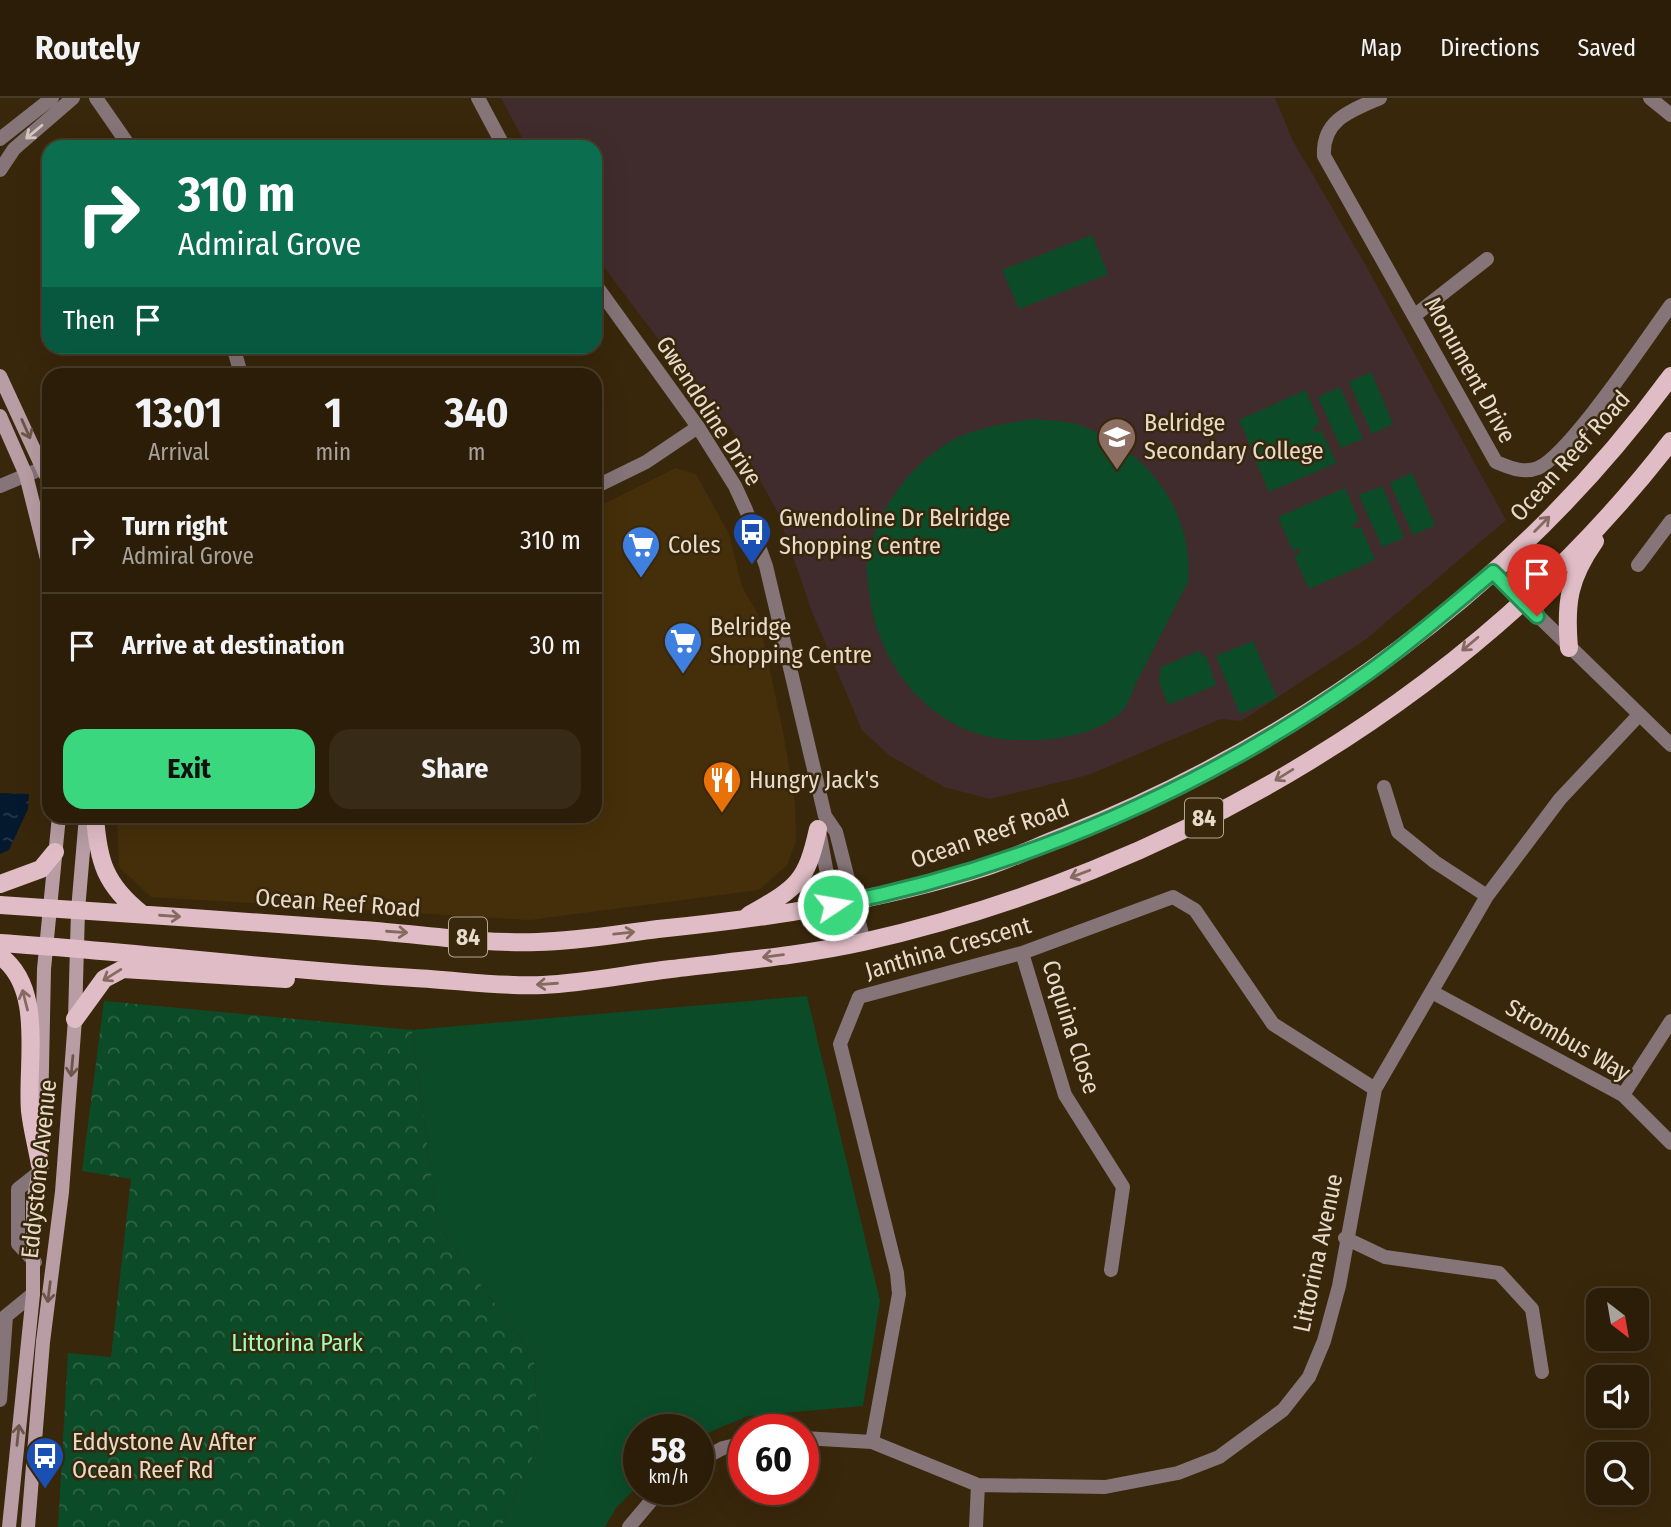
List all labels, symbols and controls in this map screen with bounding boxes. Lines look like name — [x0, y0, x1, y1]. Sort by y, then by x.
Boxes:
text: Routely — [35, 28, 140, 68]
text: Map — [1361, 34, 1402, 62]
text: Directions — [1440, 34, 1539, 62]
text: Saved — [1577, 34, 1636, 62]
one-way arrow — [25, 124, 43, 140]
text: 310 m — [178, 165, 295, 224]
icon: right — [63, 168, 154, 259]
text: Admiral Grove — [178, 225, 361, 263]
street label: Monument Drive — [1418, 292, 1522, 448]
icon: arrive — [129, 301, 167, 339]
text: Then — [63, 305, 115, 336]
street label: Gwendoline Drive — [650, 331, 768, 491]
street label: Ocean Reef Road — [1504, 385, 1636, 527]
text: 13:01 — [135, 388, 222, 438]
text: 1 — [324, 388, 342, 438]
text: 340 — [444, 388, 509, 438]
place label: Belridge Secondary College — [1144, 409, 1324, 465]
school or university icon: Belridge Secondary College — [1096, 416, 1138, 471]
one-way arrow — [20, 417, 33, 439]
text: Arrival — [148, 438, 209, 466]
text: min — [316, 438, 351, 466]
text: m — [468, 438, 485, 466]
place label: Gwendoline Dr Belridge Shopping Centre — [779, 504, 1010, 560]
text: Turn right — [122, 511, 228, 542]
bus stop icon: Gwendoline Dr Belridge Shopping Centre — [731, 511, 773, 566]
one-way arrow — [1533, 516, 1550, 533]
icon: right — [63, 522, 101, 560]
supermarket icon: Coles — [620, 524, 662, 579]
text: 310 m — [520, 525, 581, 556]
place label: Coles — [668, 531, 721, 559]
text: Admiral Grove — [122, 542, 254, 570]
pin — [1507, 544, 1567, 616]
icon: arrive — [1518, 555, 1556, 593]
place label: Belridge Shopping Centre — [710, 613, 872, 669]
supermarket icon: Belridge Shopping Centre — [662, 620, 704, 675]
icon: arrive — [63, 627, 101, 665]
text: Arrive at destination — [122, 630, 345, 661]
text: 30 m — [530, 630, 581, 661]
one-way arrow — [1462, 637, 1480, 652]
button: Exit — [63, 729, 315, 809]
button: Share — [329, 729, 581, 809]
restaurant icon: Hungry Jack's — [701, 759, 743, 814]
place label: Hungry Jack's — [749, 766, 879, 794]
one-way arrow — [1275, 767, 1294, 782]
street label: Ocean Reef Road — [907, 794, 1073, 874]
road number: 84 — [1185, 798, 1223, 838]
position arrow — [796, 868, 870, 942]
one-way arrow — [1069, 868, 1091, 881]
street label: Ocean Reef Road — [254, 883, 422, 923]
one-way arrow — [159, 910, 181, 923]
street label: Janthina Crescent — [862, 911, 1034, 985]
road number: 84 — [449, 918, 487, 957]
one-way arrow — [386, 926, 408, 939]
one-way arrow — [612, 926, 635, 939]
one-way arrow — [762, 950, 785, 963]
street label: Coquina Close — [1036, 957, 1106, 1097]
one-way arrow — [103, 968, 122, 983]
one-way arrow — [536, 978, 559, 991]
one-way arrow — [18, 989, 31, 1011]
street label: Strombus Way — [1501, 993, 1635, 1087]
one-way arrow — [65, 1054, 78, 1077]
street label: Eddystone Avenue — [16, 1078, 62, 1260]
street label: Littorina Avenue — [1288, 1171, 1348, 1335]
one-way arrow — [43, 1280, 56, 1303]
north arrow — [1586, 1288, 1648, 1351]
map controls — [1586, 1288, 1649, 1505]
park label: Littorina Park — [231, 1329, 364, 1357]
button: sound — [1586, 1365, 1649, 1428]
speed limit sign: 60 — [728, 1414, 819, 1505]
one-way arrow — [12, 1424, 25, 1447]
place label: Eddystone Av After Ocean Reef Rd — [72, 1428, 257, 1484]
text: 58 — [651, 1429, 686, 1471]
bus stop icon: Eddystone Av After Ocean Reef Rd — [24, 1435, 66, 1490]
button: search — [1586, 1442, 1649, 1505]
text: km/h — [648, 1466, 689, 1488]

